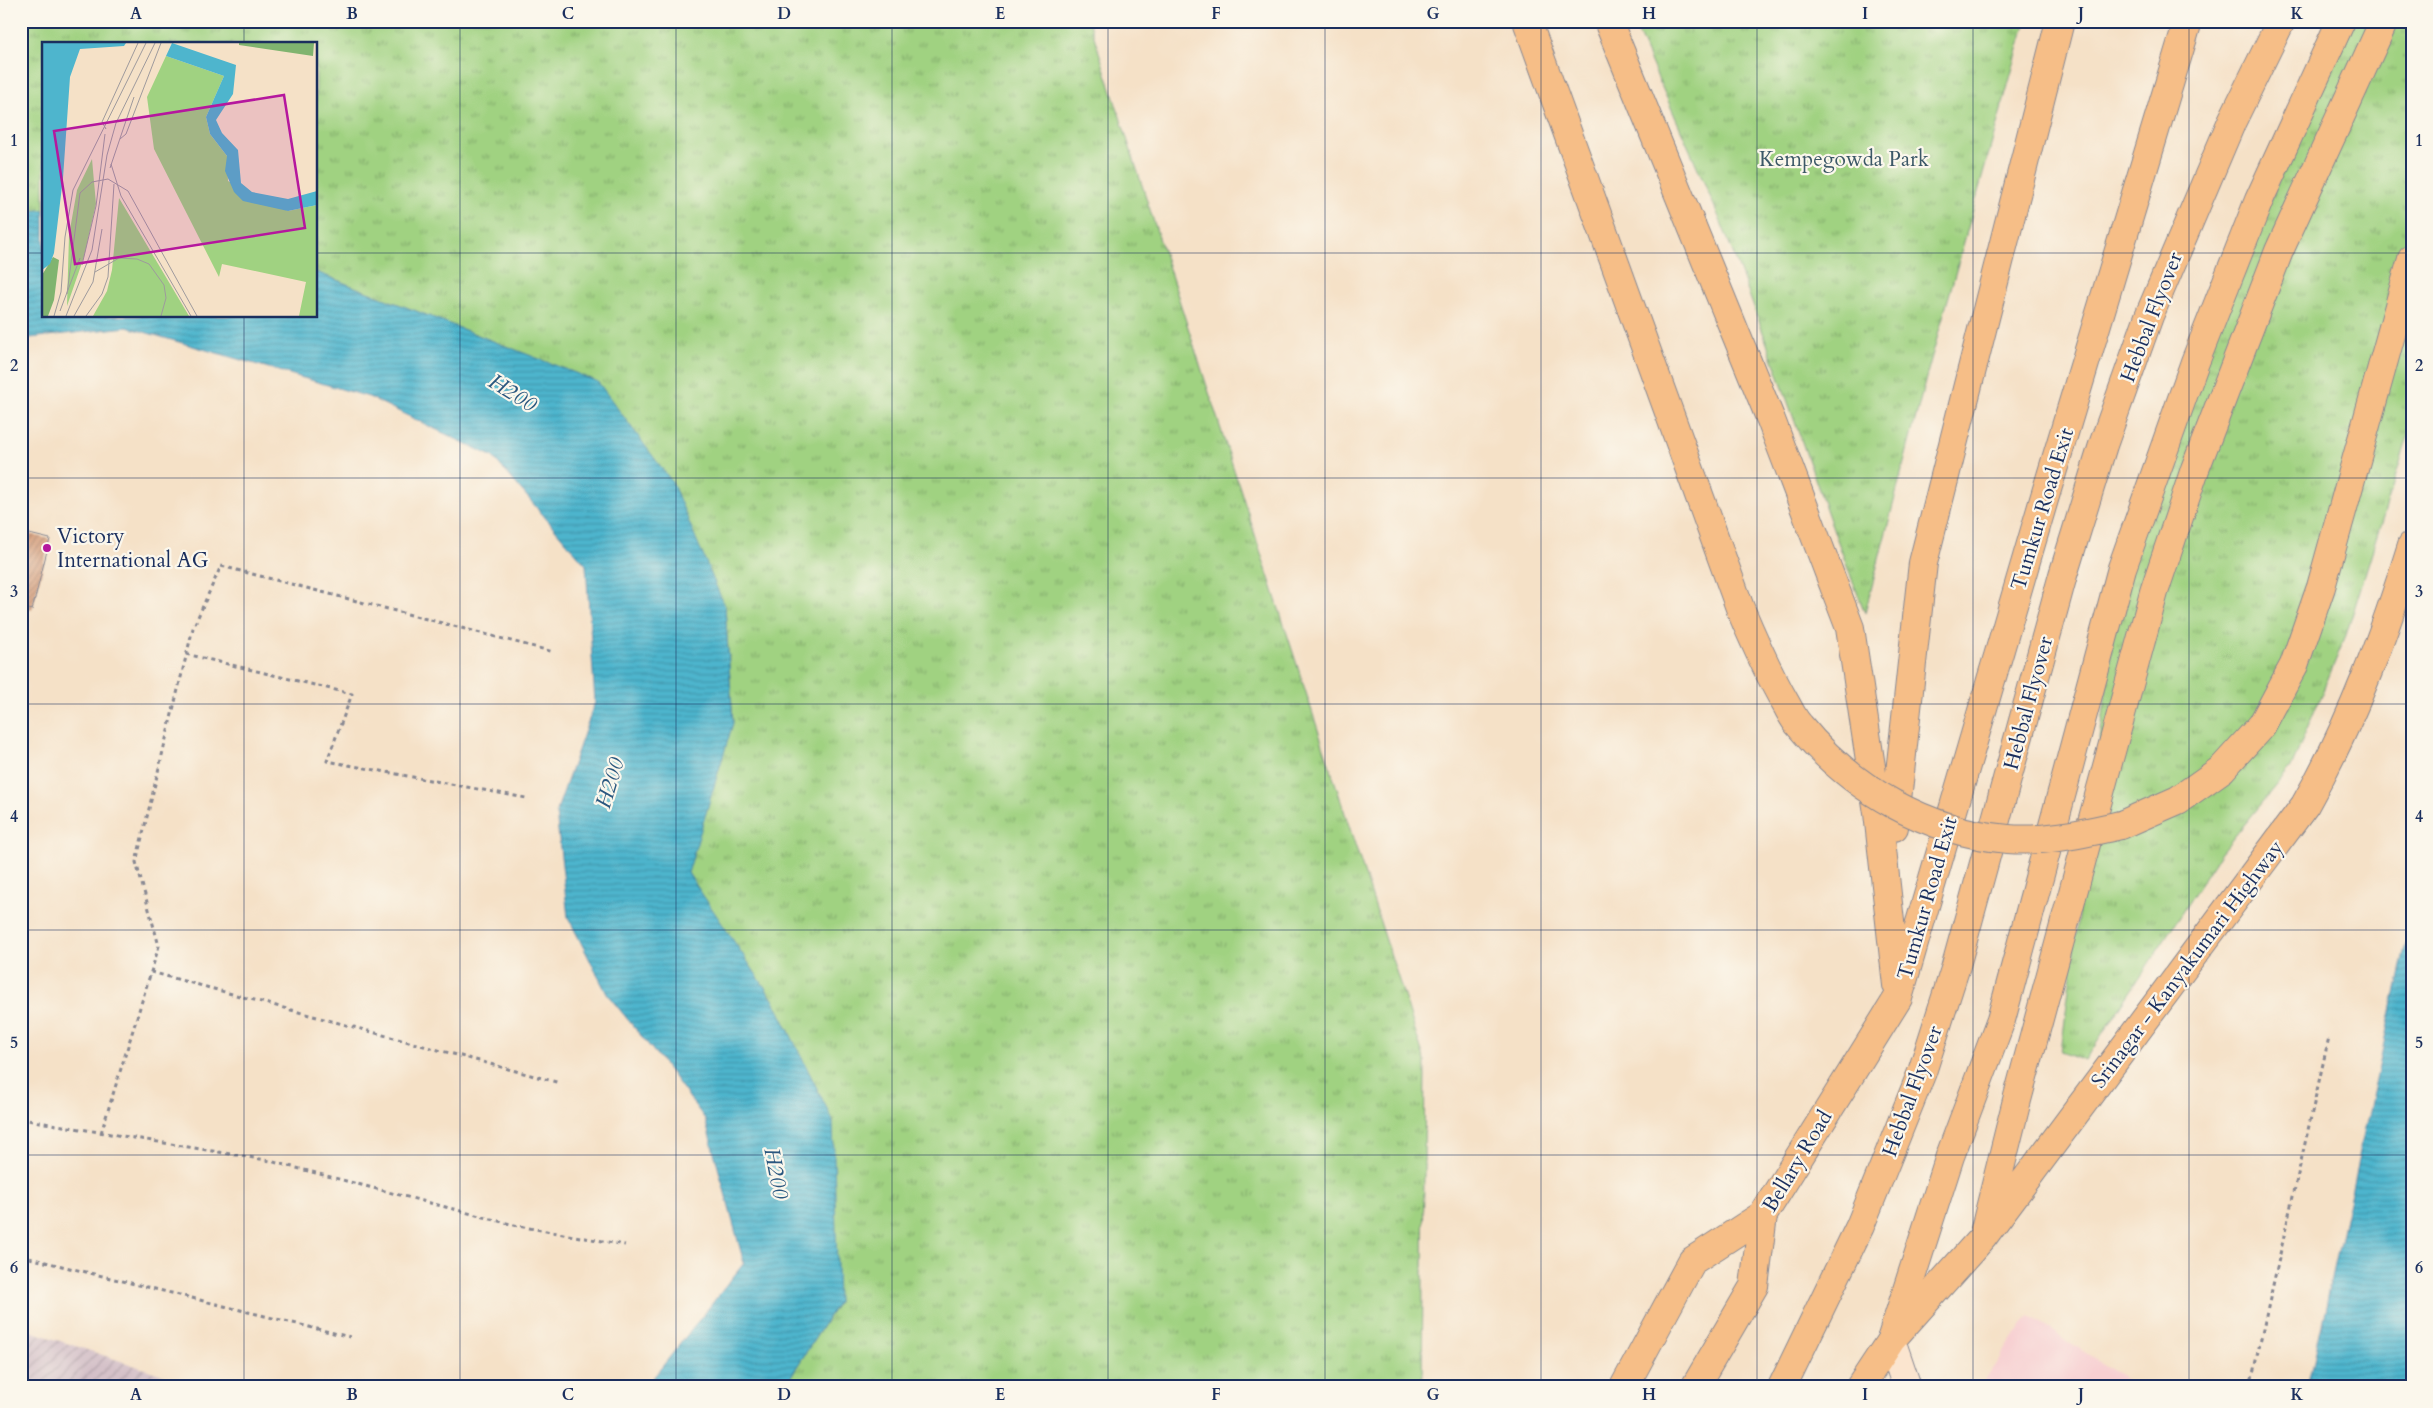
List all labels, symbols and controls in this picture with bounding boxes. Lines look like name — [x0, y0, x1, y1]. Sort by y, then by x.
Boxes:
text: A — [130, 3, 142, 25]
text: B — [346, 3, 358, 25]
text: C — [562, 3, 574, 25]
text: D — [777, 3, 791, 25]
text: E — [995, 3, 1005, 25]
text: F — [1211, 3, 1221, 25]
text: G — [1426, 3, 1440, 25]
text: H — [1642, 3, 1656, 25]
text: I — [1862, 3, 1868, 25]
text: J — [2076, 3, 2084, 25]
text: K — [2291, 3, 2304, 25]
inset map — [42, 42, 318, 318]
text: 1 — [10, 130, 18, 152]
text: 1 — [2415, 130, 2423, 152]
park label: Kempegowda Park — [1759, 145, 1930, 174]
street label: Hebbal Flyover — [2113, 248, 2190, 386]
text: 2 — [10, 355, 18, 377]
text: 2 — [2415, 355, 2423, 377]
water label: H200 — [483, 367, 543, 420]
street label: Tumkur Road Exit — [2004, 424, 2081, 594]
place label: Victory International AG — [57, 522, 209, 575]
marker: Victory International AG — [41, 542, 53, 554]
text: 3 — [10, 581, 18, 603]
text: 3 — [2415, 581, 2423, 603]
street label: Hebbal Flyover — [1997, 633, 2060, 773]
water label: H200 — [588, 754, 632, 812]
text: 4 — [10, 806, 18, 828]
text: 4 — [2415, 806, 2423, 828]
street label: Tumkur Road Exit — [1890, 813, 1965, 983]
street label: Srinagar - Kanyakumari Highway — [2084, 834, 2290, 1094]
street label: Hebbal Flyover — [1875, 1021, 1950, 1161]
text: 5 — [10, 1032, 18, 1054]
text: 5 — [2415, 1032, 2423, 1054]
street label: Bellary Road — [1756, 1105, 1839, 1218]
water label: H200 — [756, 1145, 796, 1202]
text: 6 — [10, 1257, 18, 1279]
text: 6 — [2415, 1257, 2423, 1279]
text: A — [130, 1384, 142, 1406]
text: B — [346, 1384, 358, 1406]
text: C — [562, 1384, 574, 1406]
text: D — [777, 1384, 791, 1406]
text: E — [995, 1384, 1005, 1406]
text: F — [1211, 1384, 1221, 1406]
text: G — [1426, 1384, 1440, 1406]
text: H — [1642, 1384, 1656, 1406]
text: I — [1862, 1384, 1868, 1406]
text: J — [2076, 1384, 2084, 1406]
text: K — [2291, 1384, 2304, 1406]

